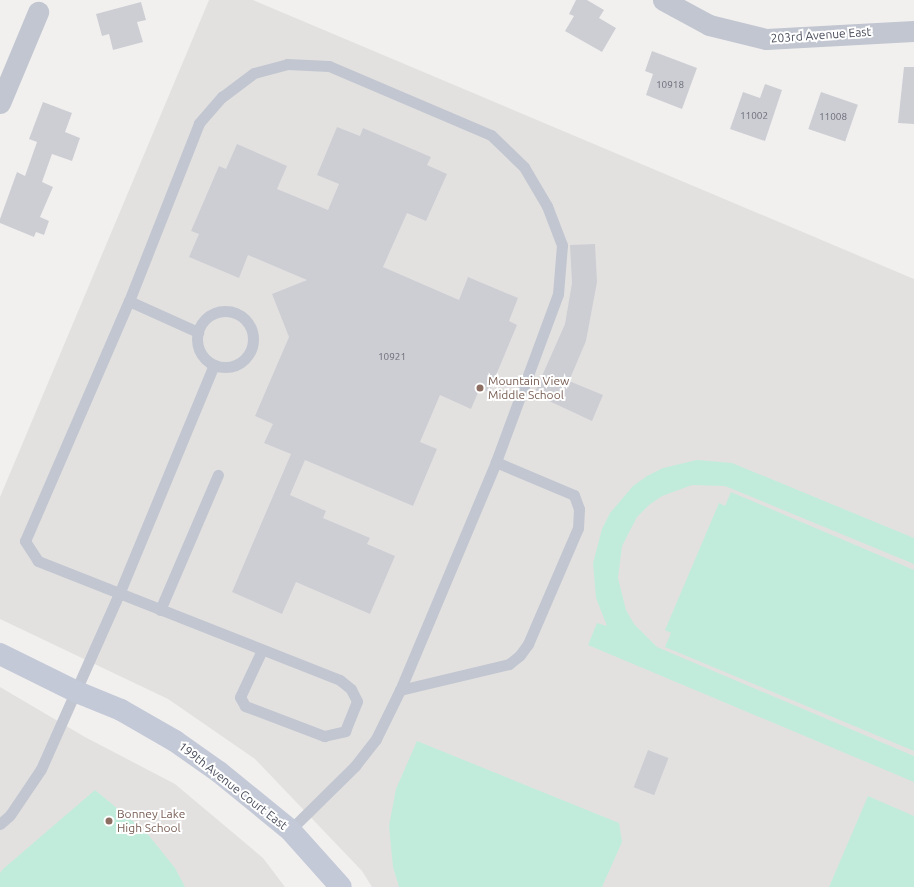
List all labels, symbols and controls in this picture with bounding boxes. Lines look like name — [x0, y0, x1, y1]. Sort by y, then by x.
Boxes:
street label: 203rd Avenue East — [770, 24, 872, 46]
house number: 10918 — [656, 79, 684, 91]
house number: 11002 — [740, 110, 768, 122]
house number: 11008 — [819, 111, 847, 123]
house number: 10921 — [378, 351, 406, 363]
place label: Mountain View Middle School — [488, 374, 569, 402]
marker: Mountain View Middle School — [475, 383, 485, 393]
street label: 199th Avenue Court East — [176, 739, 290, 833]
place label: Bonney Lake High School — [117, 807, 185, 835]
marker: Bonney Lake High School — [104, 816, 114, 826]

